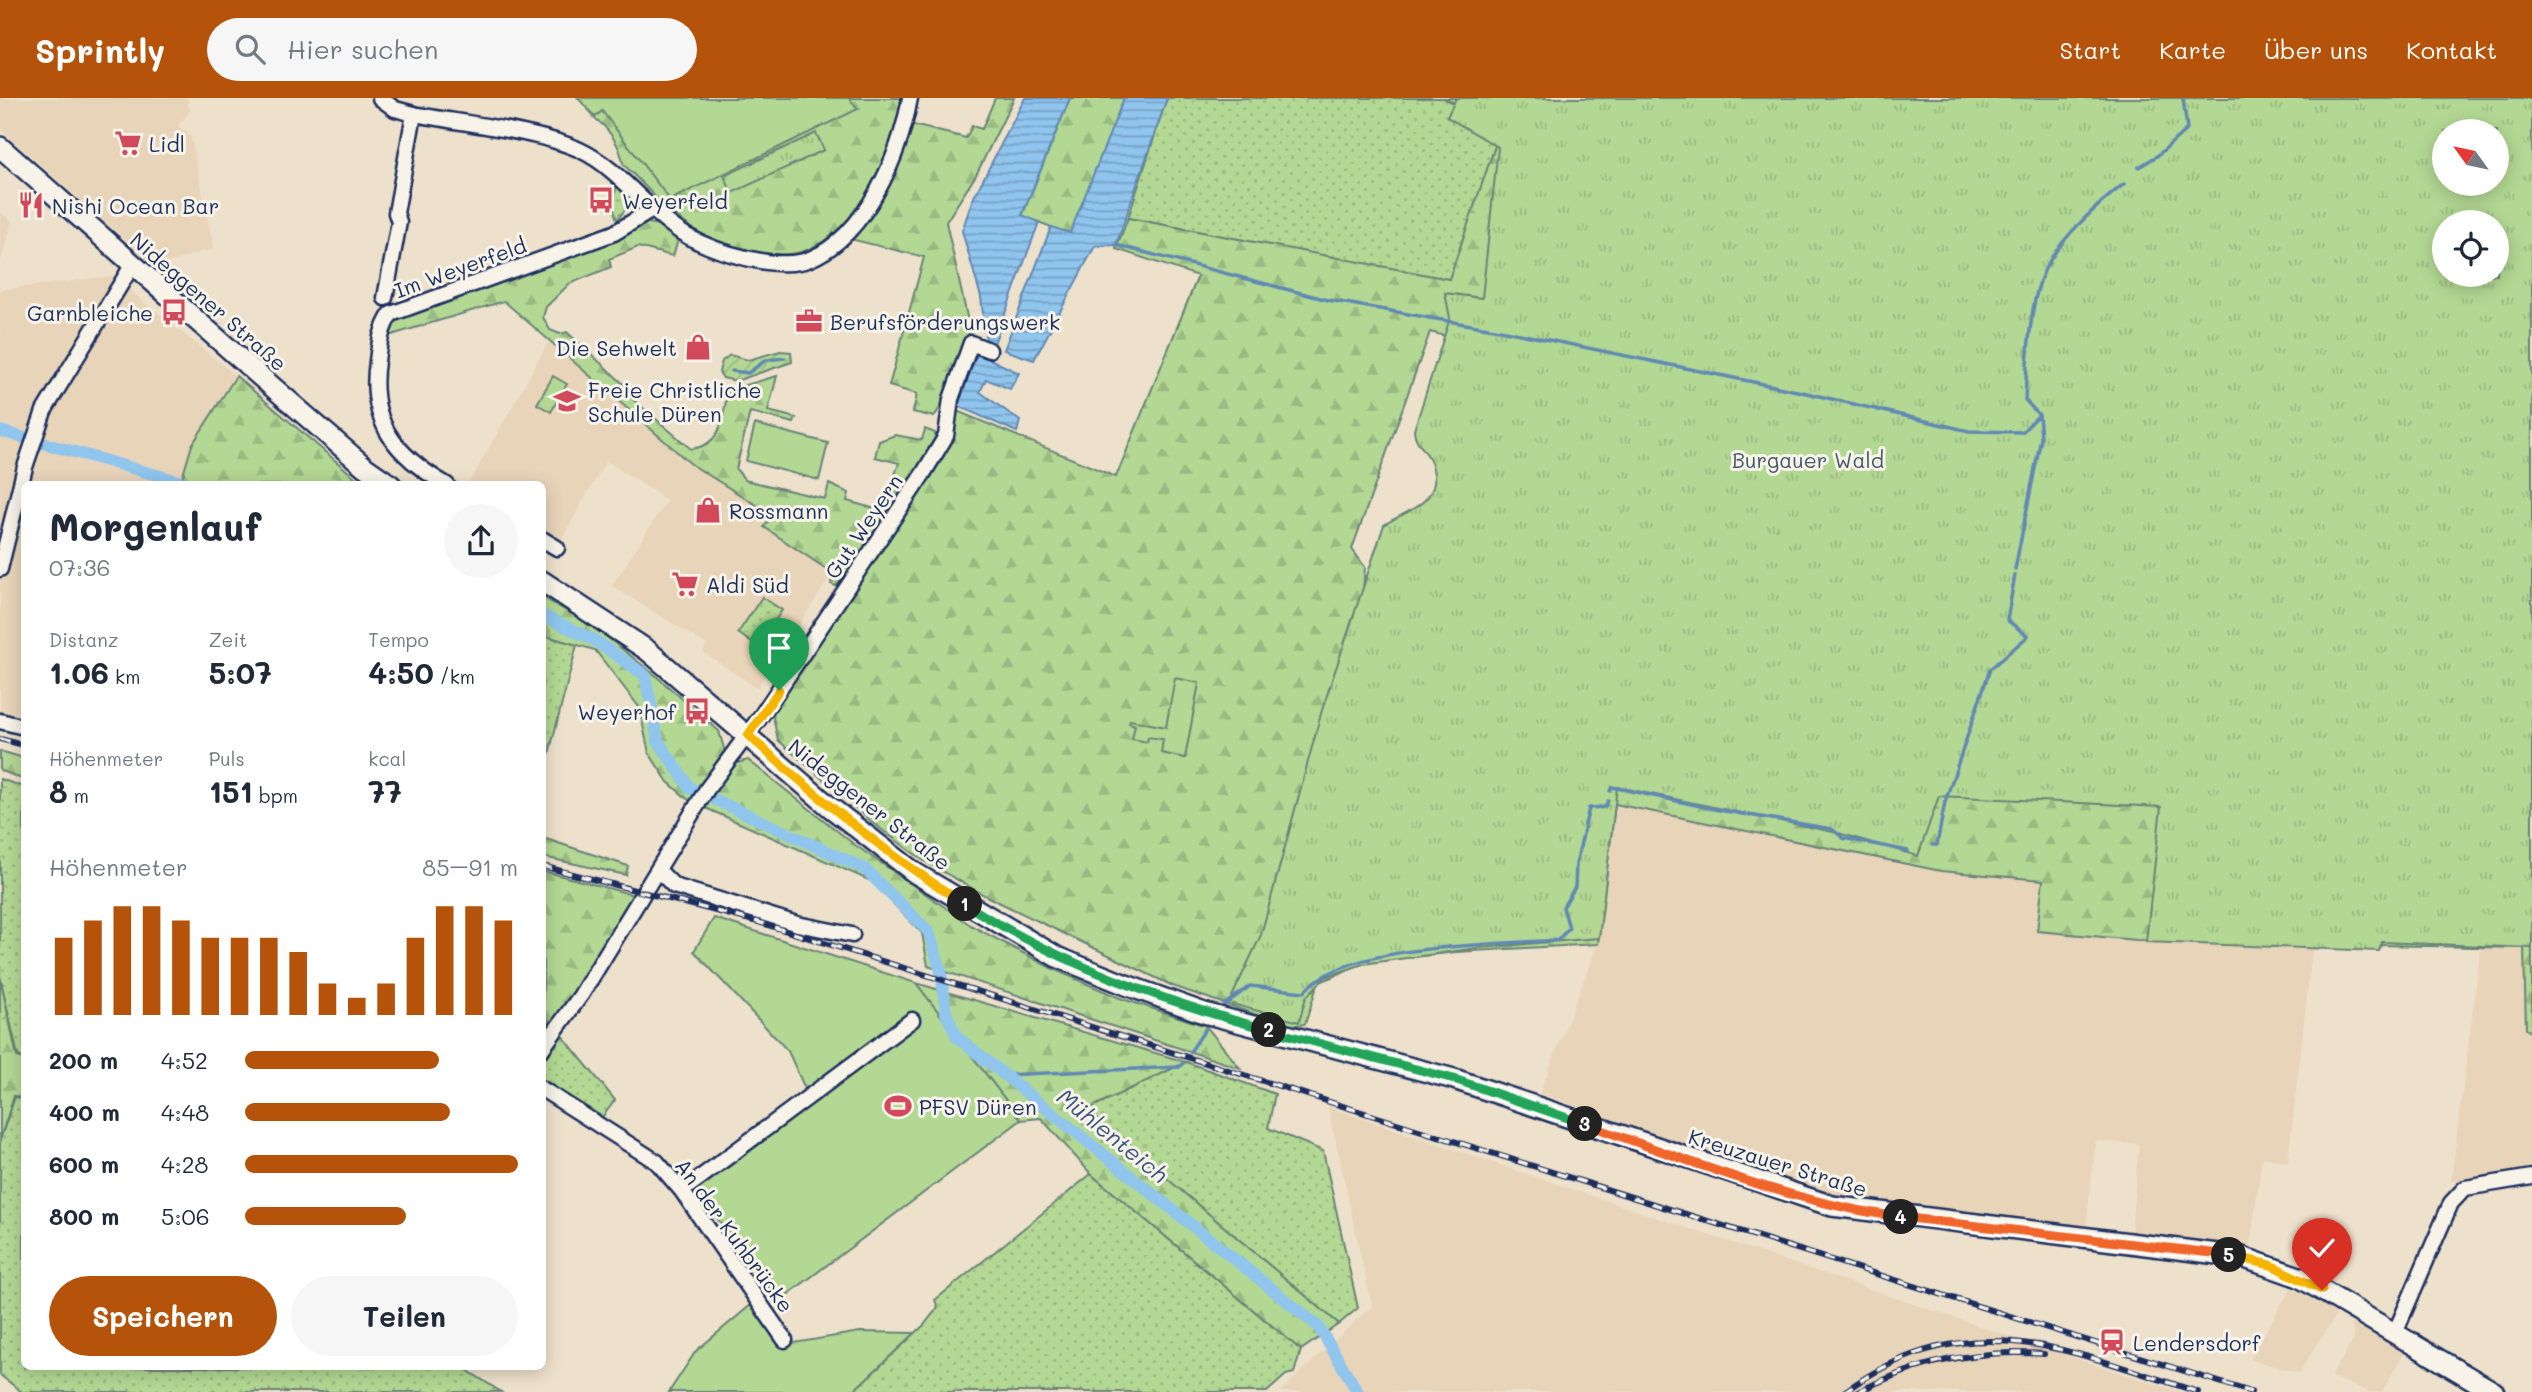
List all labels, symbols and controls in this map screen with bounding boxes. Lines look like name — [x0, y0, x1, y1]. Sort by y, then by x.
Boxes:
search box — [207, 18, 697, 81]
text: Sprintly — [35, 28, 165, 71]
icon: search — [231, 30, 269, 68]
text: Hier suchen — [287, 32, 438, 66]
text: Start — [2059, 34, 2121, 65]
text: Karte — [2159, 34, 2226, 65]
text: Über uns — [2264, 34, 2368, 65]
text: Kontakt — [2406, 34, 2497, 65]
north arrow — [2432, 119, 2510, 196]
map controls — [2432, 119, 2509, 287]
supermarket icon: Lidl — [113, 128, 143, 158]
place label: Lidl — [149, 130, 185, 157]
bus stop icon: Weyerfeld — [586, 185, 616, 215]
place label: Weyerfeld — [622, 187, 728, 214]
restaurant icon: Nishi Ocean Bar — [16, 190, 46, 220]
place label: Nishi Ocean Bar — [52, 192, 219, 219]
button: locate — [2432, 210, 2509, 287]
street label: Nideggener Straße — [125, 226, 293, 376]
street label: Im Weyerfeld — [390, 231, 530, 303]
bus stop icon: Garnbleiche — [159, 297, 189, 327]
place label: Garnbleiche — [27, 299, 153, 326]
office icon: Berufsförderungswerk — [794, 306, 824, 336]
place label: Berufsförderungswerk — [830, 308, 1060, 335]
shop icon: Die Sehwelt — [683, 332, 713, 362]
place label: Die Sehwelt — [556, 334, 677, 361]
place label: Freie Christliche Schule Düren — [588, 376, 762, 427]
school or university icon: Freie Christliche Schule Düren — [552, 386, 582, 416]
park label: Burgauer Wald — [1732, 446, 1884, 473]
street label: Gut Weyern — [818, 468, 908, 584]
shop icon: Rossmann — [693, 495, 723, 525]
place label: Rossmann — [729, 497, 828, 524]
text: Morgenlauf — [49, 501, 261, 551]
button: share — [444, 504, 518, 578]
text: 07:36 — [49, 552, 110, 582]
supermarket icon: Aldi Süd — [670, 569, 700, 599]
place label: Aldi Süd — [706, 571, 789, 598]
pin — [749, 618, 809, 690]
text: Distanz — [49, 627, 118, 652]
text: Zeit — [209, 627, 247, 652]
text: Tempo — [368, 627, 429, 652]
icon: arrive — [760, 629, 798, 667]
text: 1.06 — [49, 652, 109, 692]
text: 5:07 — [209, 652, 272, 692]
text: 4:50 — [368, 652, 434, 692]
text: km — [109, 664, 140, 689]
text: /km — [434, 664, 475, 689]
bus stop icon: Weyerhof — [682, 696, 712, 726]
place label: Weyerhof — [578, 698, 677, 725]
street label: Nideggener Straße — [783, 732, 957, 876]
text: Höhenmeter — [49, 746, 163, 771]
text: Puls — [209, 746, 245, 771]
text: kcal — [368, 746, 406, 771]
text: 8 — [49, 771, 68, 811]
text: 151 — [209, 771, 253, 811]
text: 77 — [368, 771, 402, 811]
text: m — [68, 783, 89, 808]
text: bpm — [253, 783, 298, 808]
text: Höhenmeter — [49, 852, 187, 882]
text: 85–91 m — [422, 852, 518, 882]
pin: 1 — [948, 886, 982, 922]
text: 1 — [960, 891, 969, 916]
pin: 2 — [1252, 1012, 1286, 1048]
text: 2 — [1263, 1017, 1274, 1042]
text: 200 m — [49, 1045, 118, 1075]
text: 4:52 — [161, 1045, 208, 1075]
water label: Mühlenteich — [1051, 1081, 1175, 1189]
sports icon: PFSV Düren — [883, 1091, 913, 1121]
place label: PFSV Düren — [919, 1093, 1037, 1120]
text: 400 m — [49, 1097, 120, 1127]
text: 4:48 — [161, 1097, 209, 1127]
pin: 3 — [1568, 1107, 1602, 1142]
text: 3 — [1579, 1111, 1590, 1136]
street label: Kreuzauer Straße — [1685, 1122, 1871, 1202]
text: 600 m — [49, 1149, 119, 1179]
text: 4:28 — [161, 1149, 208, 1179]
street label: An der Kuhbrücke — [670, 1152, 800, 1318]
pin: 4 — [1884, 1200, 1918, 1234]
text: 800 m — [49, 1201, 119, 1231]
text: 5:06 — [161, 1201, 210, 1231]
text: 4 — [1894, 1204, 1907, 1229]
pin — [2292, 1218, 2352, 1290]
icon: check — [2303, 1229, 2341, 1267]
pin: 5 — [2212, 1238, 2246, 1272]
text: 5 — [2223, 1242, 2234, 1267]
button: Speichern — [49, 1276, 277, 1356]
button: Teilen — [291, 1276, 518, 1356]
station icon: Lendersdorf — [2097, 1327, 2127, 1357]
place label: Lendersdorf — [2133, 1329, 2261, 1356]

